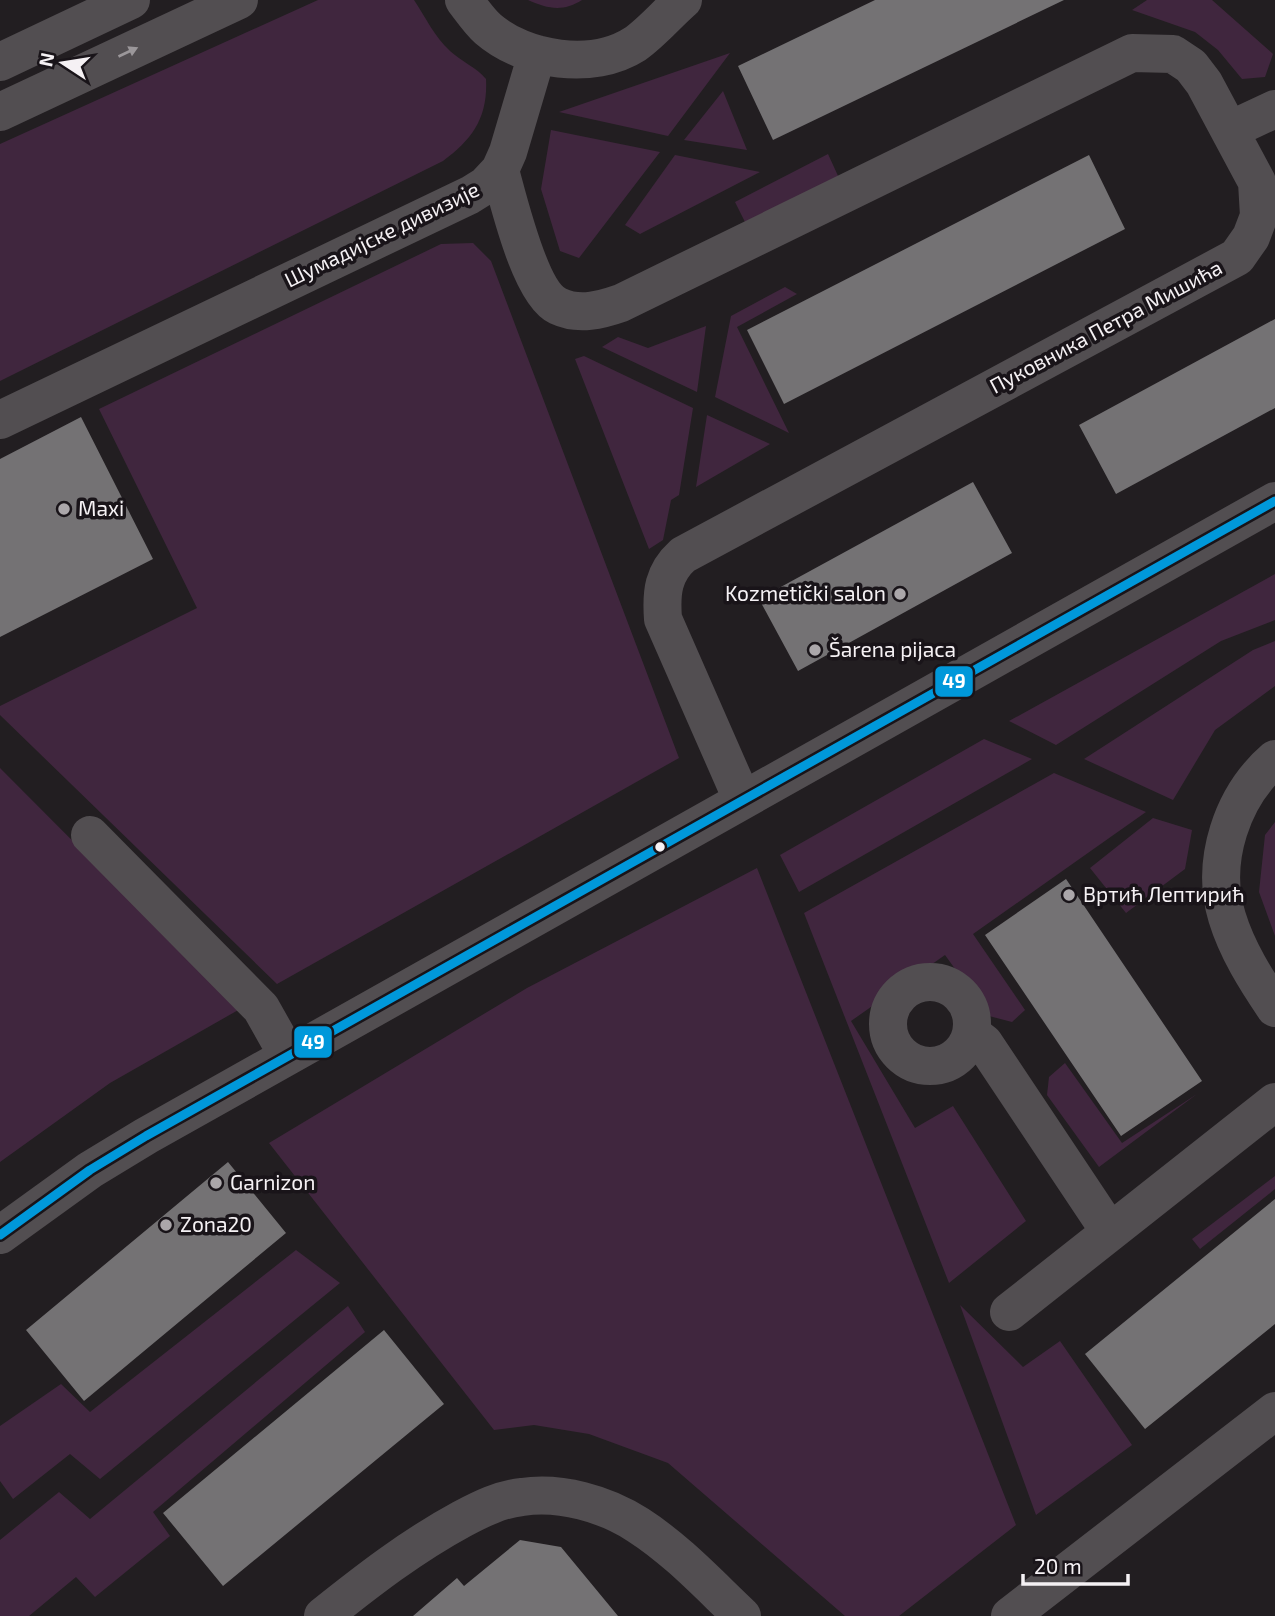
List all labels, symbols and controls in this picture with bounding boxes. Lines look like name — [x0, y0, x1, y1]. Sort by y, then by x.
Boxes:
north arrow — [28, 28, 98, 98]
one-way arrow — [118, 46, 139, 57]
text: N — [33, 50, 59, 68]
street label: Шумадијске дивизије — [280, 176, 483, 293]
street label: Пуковника Петра Мишића — [985, 254, 1226, 399]
place label: Maxi — [78, 495, 124, 520]
marker: Maxi — [56, 501, 72, 517]
place label: Kozmetički salon — [725, 580, 886, 605]
marker: Kozmetički salon — [892, 586, 908, 602]
place label: Šarena pijaca — [829, 636, 956, 662]
marker: Šarena pijaca — [807, 642, 823, 658]
line badge: 49 — [934, 665, 974, 698]
text: 49 — [942, 669, 966, 692]
unlabelled marker — [653, 840, 667, 854]
place label: Вртић Лептирић — [1083, 881, 1244, 906]
marker: Вртић Лептирић — [1061, 887, 1077, 903]
line badge: 49 — [293, 1025, 333, 1059]
text: 49 — [301, 1030, 325, 1053]
place label: Garnizon — [230, 1169, 315, 1194]
marker: Garnizon — [208, 1175, 224, 1191]
place label: Zona20 — [180, 1211, 252, 1236]
marker: Zona20 — [158, 1217, 174, 1233]
scale bar — [1023, 1542, 1128, 1586]
text: 20 m — [1034, 1553, 1082, 1578]

